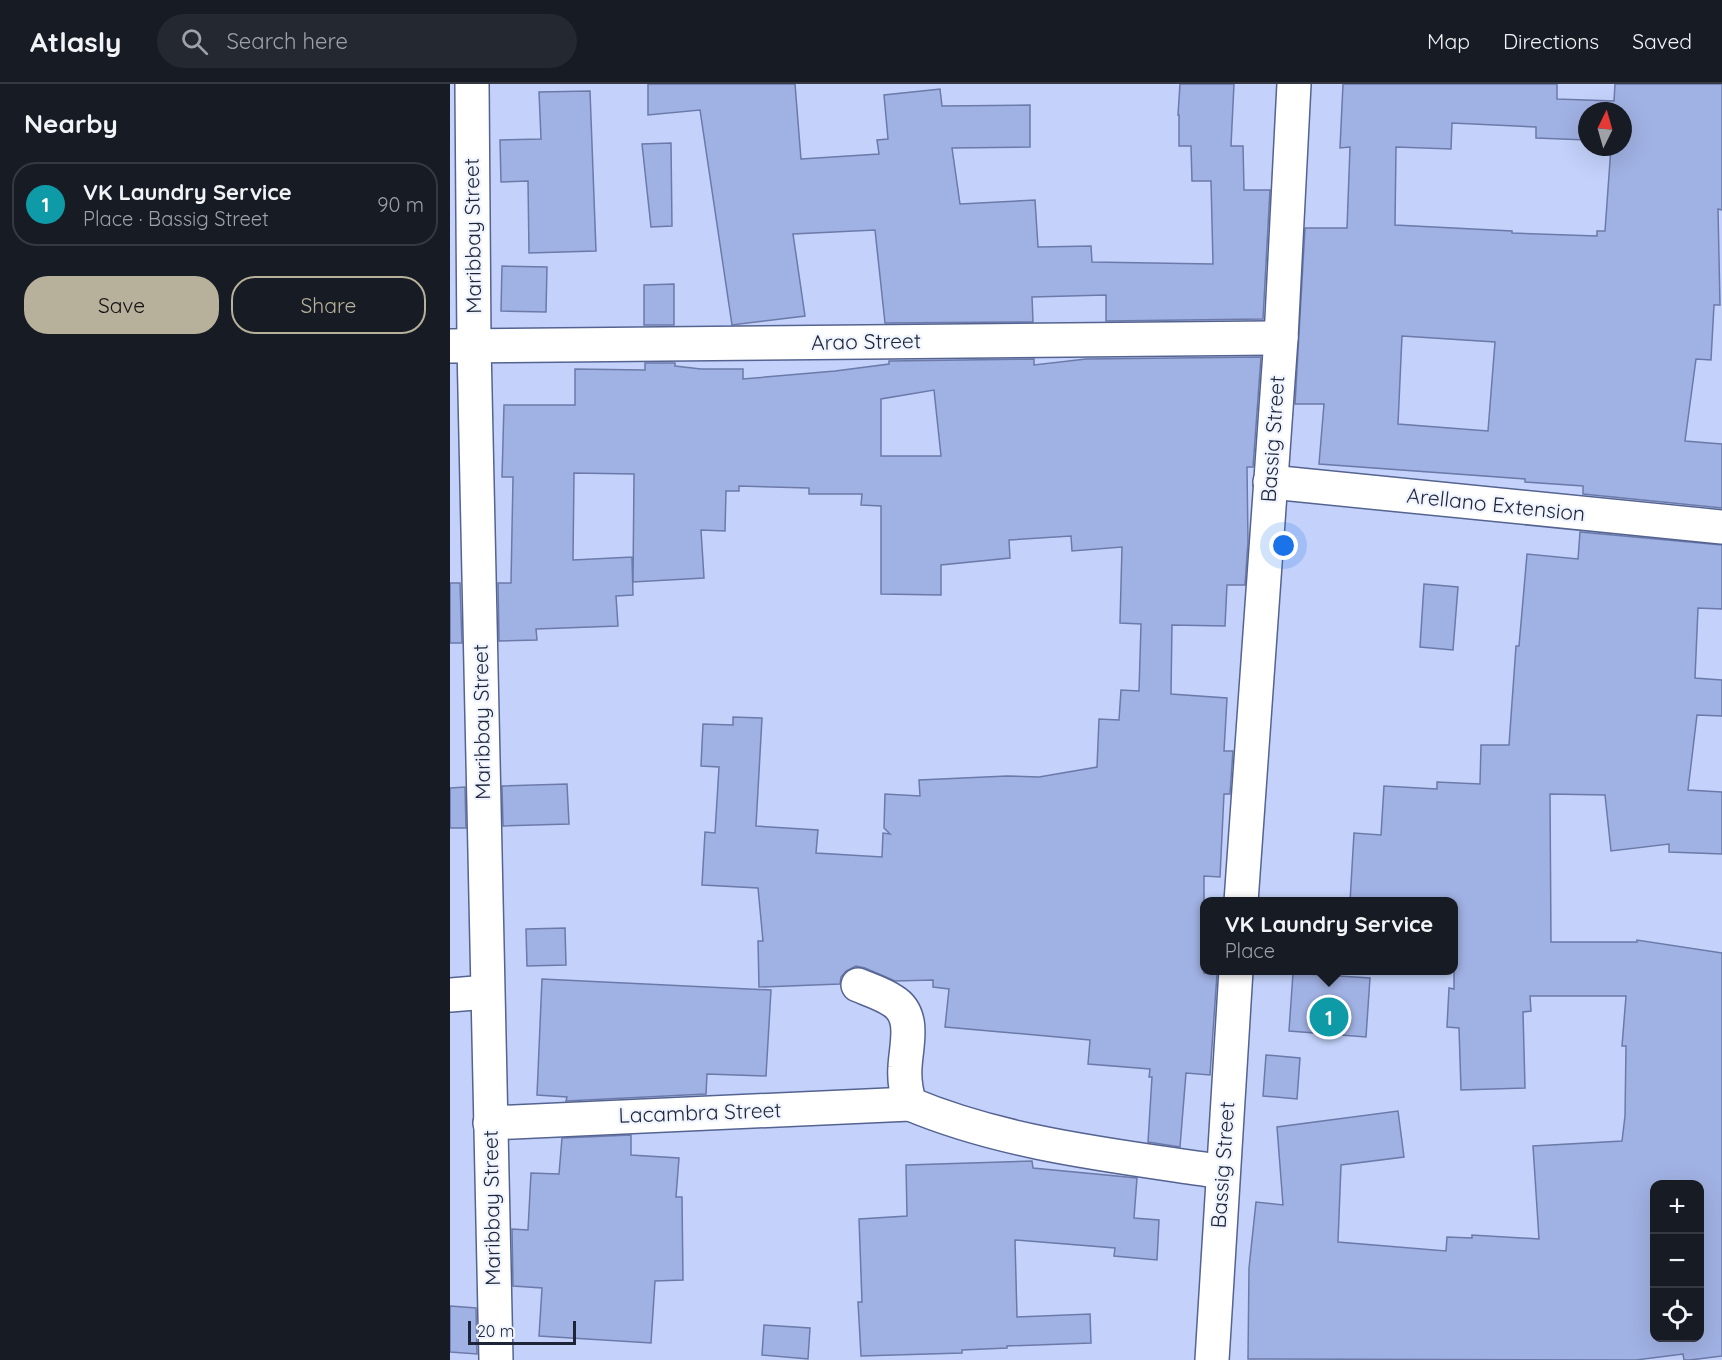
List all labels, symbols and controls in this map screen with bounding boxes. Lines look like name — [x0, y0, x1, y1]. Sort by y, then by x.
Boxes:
search box — [157, 14, 577, 68]
text: Atlasly — [30, 24, 121, 59]
icon: search — [178, 25, 211, 58]
text: Search here — [226, 27, 348, 55]
text: Map — [1427, 28, 1470, 54]
text: Directions — [1503, 28, 1599, 54]
text: Saved — [1632, 28, 1692, 54]
north arrow — [1578, 102, 1632, 156]
text: Nearby — [24, 107, 118, 140]
street label: Maribbay Street — [458, 158, 486, 314]
text: VK Laundry Service — [83, 178, 292, 206]
text: 1 — [42, 192, 49, 217]
text: 90 m — [377, 192, 424, 217]
text: Place · Bassig Street — [83, 206, 269, 231]
button: Save — [24, 276, 219, 334]
button: Share — [231, 276, 426, 334]
street label: Arao Street — [811, 327, 921, 355]
street label: Bassig Street — [1255, 375, 1289, 503]
street label: Arellano Extension — [1406, 482, 1587, 526]
your location — [1269, 531, 1298, 560]
street label: Maribbay Street — [467, 644, 495, 800]
popup — [1200, 897, 1458, 975]
text: VK Laundry Service — [1225, 910, 1433, 938]
text: Place — [1225, 938, 1275, 963]
pin: 1 — [1310, 994, 1348, 1040]
street label: Lacambra Street — [618, 1096, 782, 1128]
street label: Bassig Street — [1205, 1101, 1239, 1229]
street label: Maribbay Street — [477, 1130, 505, 1286]
map controls — [1650, 1180, 1704, 1342]
button: + — [1650, 1180, 1704, 1234]
button: − — [1650, 1234, 1704, 1288]
button: locate — [1650, 1288, 1704, 1342]
scale bar — [468, 1318, 576, 1346]
text: 20 m — [477, 1321, 514, 1341]

